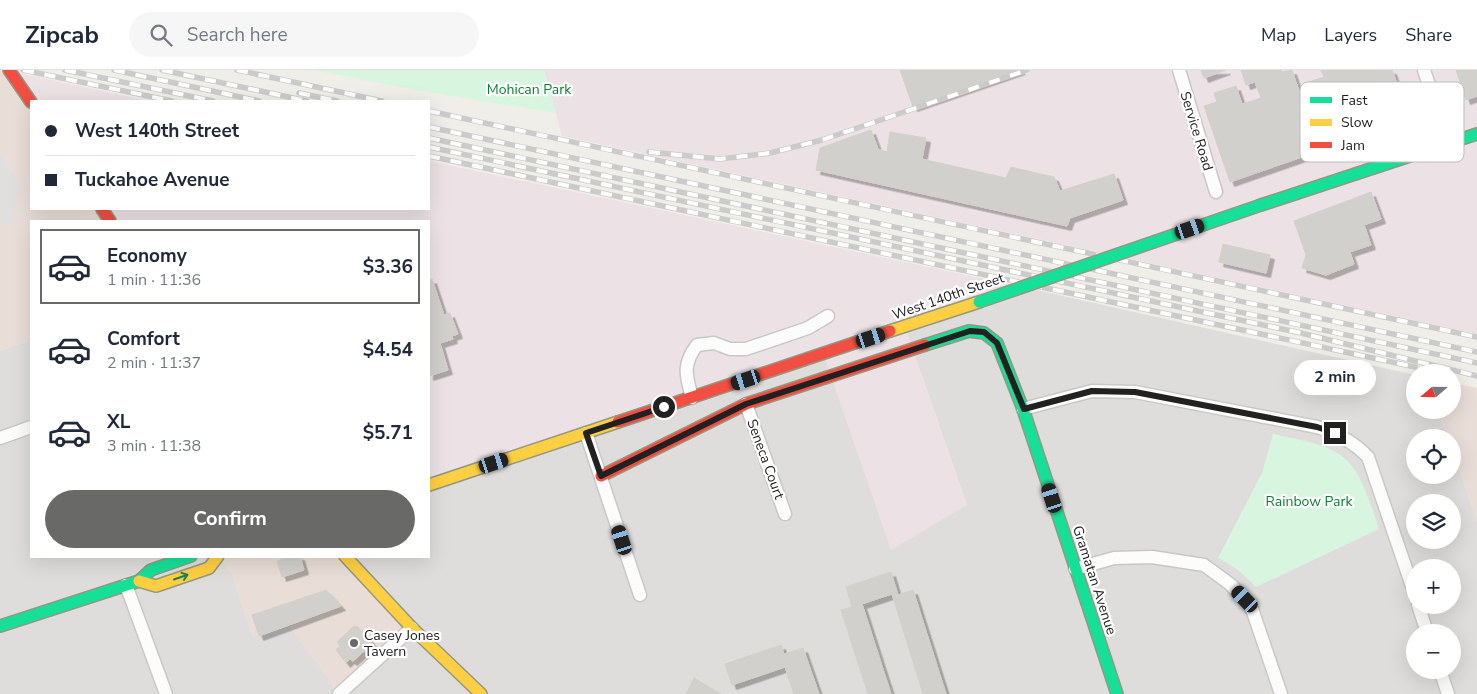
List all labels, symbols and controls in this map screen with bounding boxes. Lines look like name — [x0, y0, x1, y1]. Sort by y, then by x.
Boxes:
search box — [129, 12, 479, 57]
text: Zipcab — [25, 19, 99, 51]
icon: search — [147, 21, 175, 49]
text: Search here — [187, 22, 288, 48]
text: Map — [1261, 23, 1296, 47]
text: Layers — [1324, 23, 1377, 47]
text: Share — [1405, 23, 1452, 47]
park label: Mohican Park — [487, 80, 572, 99]
legend — [1300, 82, 1464, 162]
street label: Service Road — [1175, 89, 1218, 173]
text: Fast — [1341, 91, 1367, 110]
text: Slow — [1341, 113, 1373, 132]
text: West 140th Street — [75, 118, 239, 144]
text: Jam — [1340, 136, 1365, 155]
text: Tuckahoe Avenue — [75, 167, 229, 193]
car — [1173, 217, 1206, 241]
text: Economy — [107, 243, 187, 269]
icon: car — [47, 244, 92, 289]
text: $3.36 — [363, 254, 413, 280]
street label: West 140th Street — [890, 268, 1007, 325]
text: 1 min · 11:36 — [107, 269, 201, 291]
text: Comfort — [107, 326, 180, 352]
car — [854, 326, 887, 350]
icon: car — [47, 327, 92, 372]
text: $4.54 — [363, 337, 413, 363]
text: 2 min · 11:37 — [107, 352, 201, 374]
callout: 2 min — [1294, 360, 1376, 396]
north arrow — [1406, 364, 1461, 419]
map controls — [1406, 364, 1461, 679]
text: 2 min — [1314, 366, 1356, 388]
car — [729, 368, 762, 392]
route start — [653, 396, 675, 418]
text: XL — [107, 409, 130, 435]
icon: car — [47, 410, 92, 455]
street label: Seneca Court — [742, 417, 789, 502]
text: $5.71 — [363, 420, 413, 446]
route end — [1324, 422, 1346, 444]
button: locate — [1406, 429, 1461, 484]
text: 3 min · 11:38 — [107, 435, 201, 457]
car — [477, 451, 510, 475]
car — [1040, 481, 1063, 515]
button: Confirm — [45, 490, 415, 548]
park label: Rainbow Park — [1265, 492, 1354, 511]
button: layers — [1406, 494, 1461, 549]
car — [610, 523, 633, 557]
street label: Gramatan Avenue — [1068, 523, 1121, 637]
button: + — [1406, 559, 1461, 614]
one-way arrow — [173, 572, 188, 581]
car — [1229, 583, 1260, 615]
button: − — [1406, 624, 1461, 679]
place label: Casey Jones Tavern — [364, 626, 440, 661]
marker: Casey Jones Tavern — [348, 637, 360, 649]

